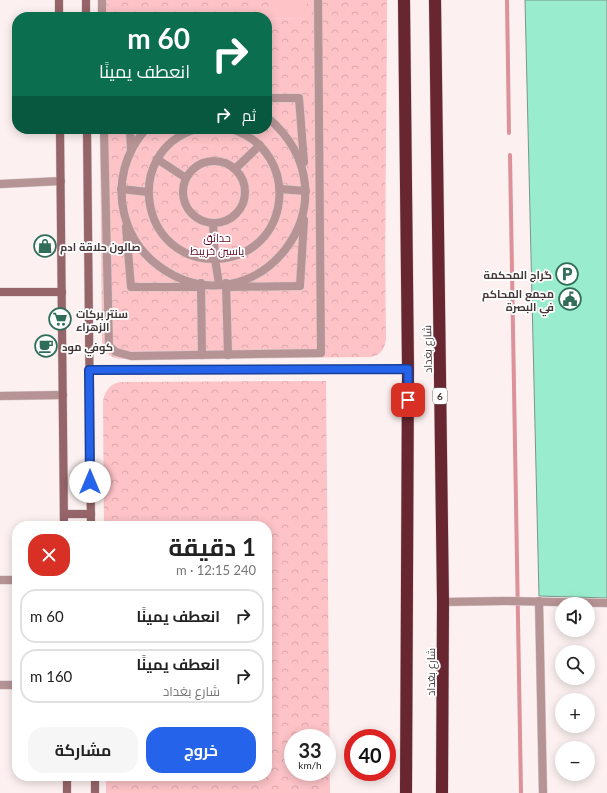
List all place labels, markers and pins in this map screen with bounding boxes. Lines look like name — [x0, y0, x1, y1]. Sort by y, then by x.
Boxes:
shop icon: صالون حلاقة ادم — [32, 233, 58, 259]
place label: صالون حلاقة ادم — [60, 240, 141, 255]
parking icon: گراج المحكمة — [554, 261, 580, 287]
place label: گراج المحكمة — [484, 268, 552, 283]
public building icon: مجمع المحاكم في البصرة — [557, 286, 583, 312]
place label: مجمع المحاكم في البصرة — [482, 287, 554, 317]
supermarket icon: سنتر بركات الزهراء — [47, 306, 73, 332]
place label: سنتر بركات الزهراء — [76, 307, 128, 334]
cafe icon: كوفي مود — [33, 333, 59, 359]
place label: كوفي مود — [62, 340, 113, 357]
pin — [391, 383, 425, 417]

